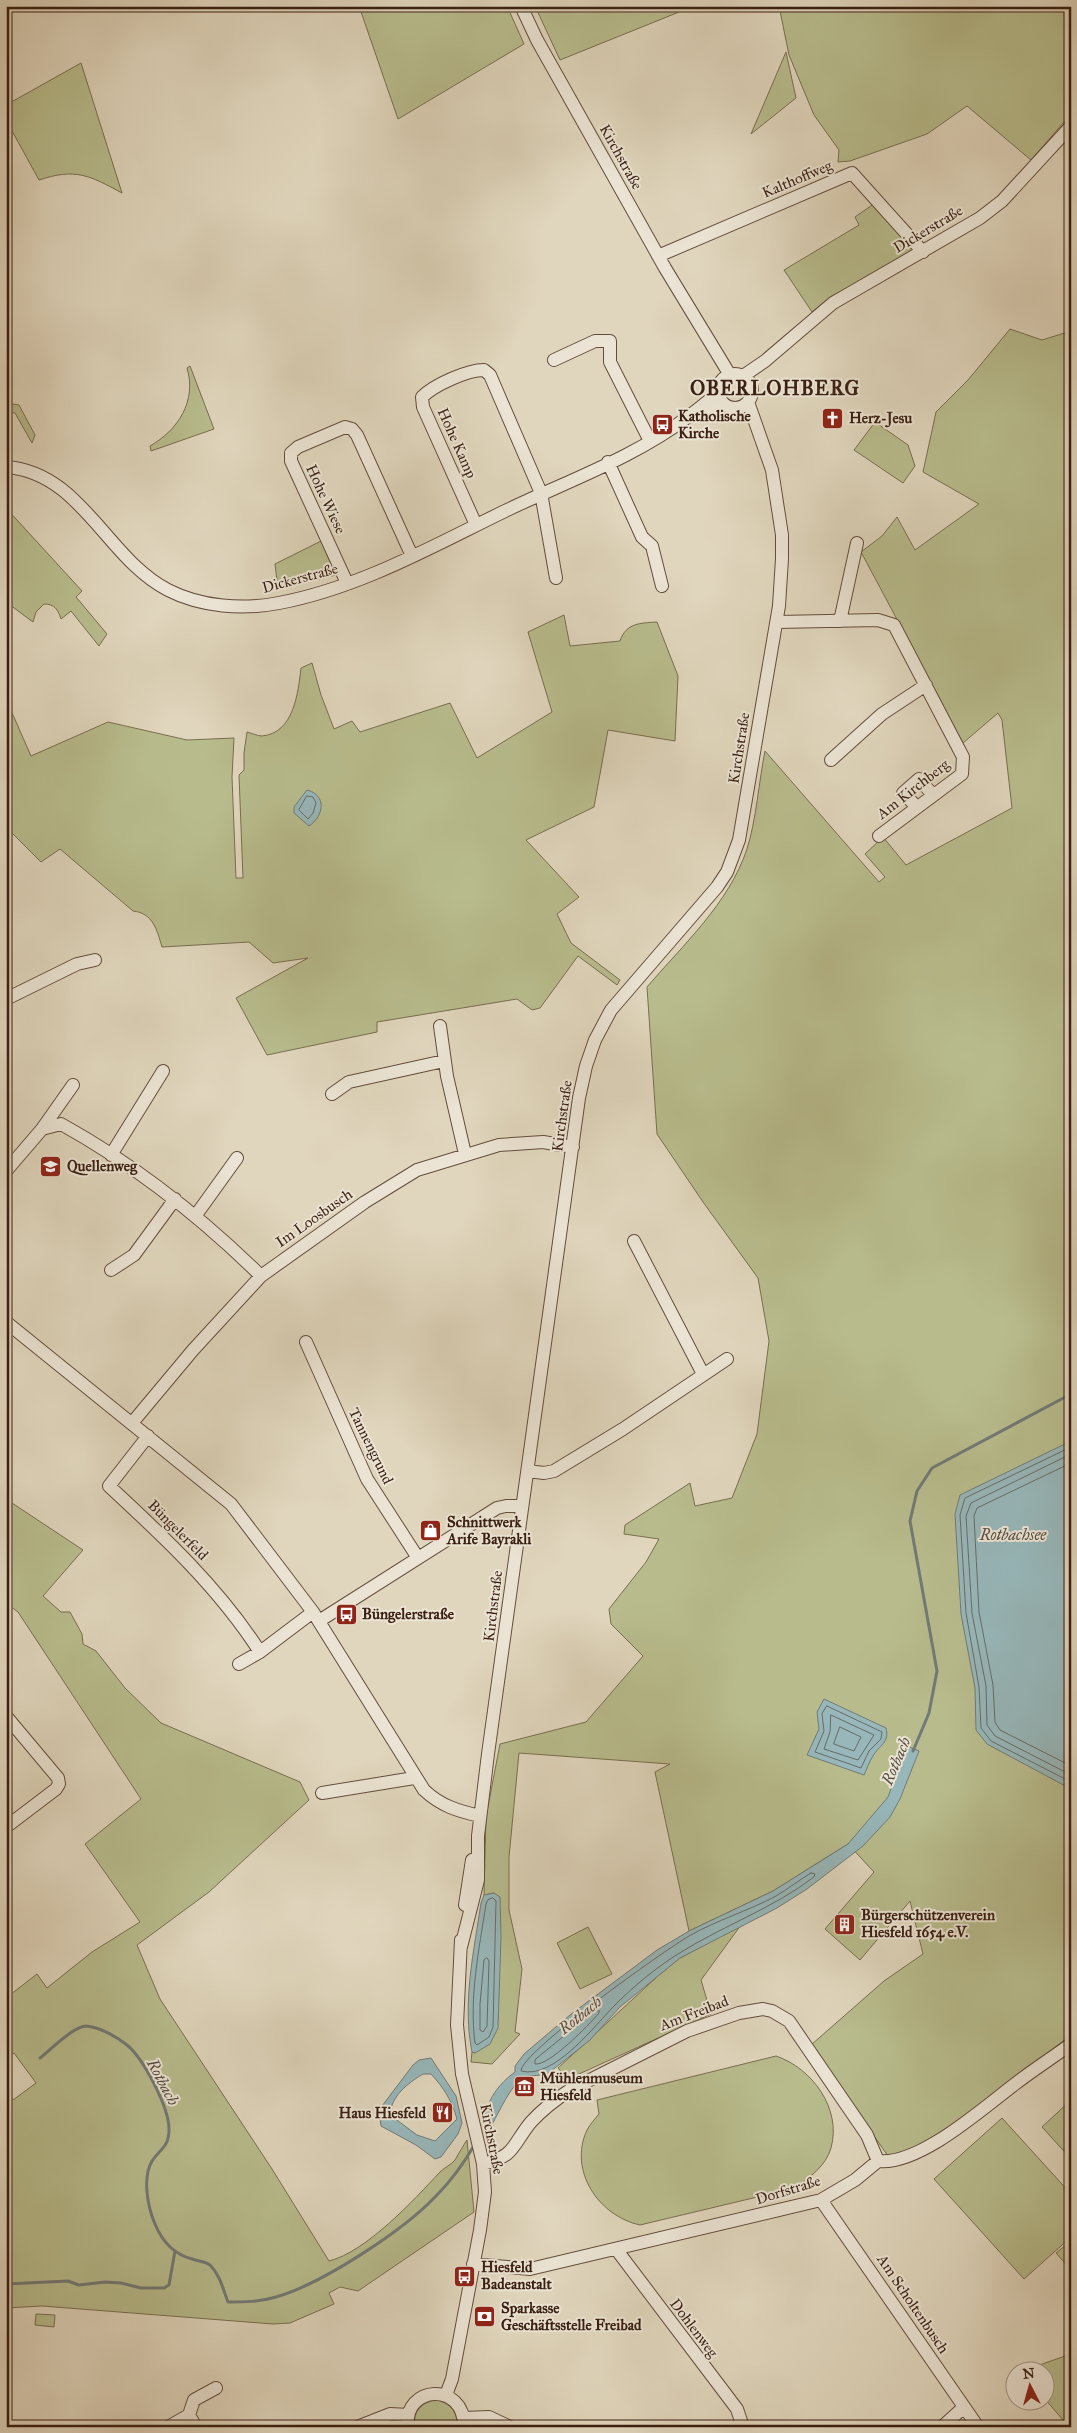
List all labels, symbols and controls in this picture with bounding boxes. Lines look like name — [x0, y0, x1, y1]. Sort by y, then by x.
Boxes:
street label: Kirchstraße — [596, 121, 646, 193]
street label: Kalthoffweg — [759, 156, 836, 202]
street label: Dickerstraße — [890, 201, 966, 257]
district label: OBERLOHBERG — [690, 376, 860, 400]
street label: Hohe Kamp — [433, 405, 481, 481]
church icon: Herz-Jesu — [821, 406, 845, 430]
place label: Katholische Kirche — [678, 407, 751, 442]
place label: Herz-Jesu — [849, 409, 912, 428]
bus stop icon: Katholische Kirche — [650, 413, 674, 437]
street label: Hohe Wiese — [302, 461, 350, 537]
street label: Dickerstraße — [260, 559, 340, 597]
street label: Kirchstraße — [724, 711, 754, 785]
street label: Am Kirchberg — [872, 755, 954, 823]
street label: Kirchstraße — [548, 1079, 576, 1153]
school or university icon: Quellenweg — [39, 1154, 63, 1178]
place label: Quellenweg — [67, 1157, 138, 1176]
street label: Im Loosbusch — [272, 1185, 356, 1251]
street label: Tannengrund — [345, 1405, 397, 1488]
street label: Büngelerfeld — [144, 1496, 212, 1564]
place label: Schnittwerk Arife Bayrakli — [446, 1513, 532, 1549]
shop icon: Schnittwerk Arife Bayrakli — [419, 1519, 443, 1543]
water label: Rotbachsee — [979, 1525, 1047, 1544]
street label: Kirchstraße — [480, 1569, 506, 1643]
bus stop icon: Büngelerstraße — [334, 1602, 358, 1626]
place label: Büngelerstraße — [362, 1605, 455, 1624]
water label: Rotbach — [877, 1734, 915, 1789]
place label: Bürgerschützenverein Hiesfeld 1654 e.V. — [861, 1906, 996, 1942]
building icon: Bürgerschützenverein Hiesfeld 1654 e.V. — [833, 1912, 857, 1936]
street label: Am Freibad — [656, 1991, 731, 2035]
water label: Rotbach — [554, 1992, 606, 2039]
water label: Rotbach — [142, 2055, 183, 2109]
place label: Mühlenmuseum Hiesfeld — [540, 2069, 643, 2104]
museum icon: Mühlenmuseum Hiesfeld — [512, 2075, 536, 2099]
restaurant icon: Haus Hiesfeld — [430, 2101, 454, 2125]
street label: Kirchstraße — [476, 2102, 508, 2176]
place label: Haus Hiesfeld — [339, 2104, 426, 2122]
street label: Dorfstraße — [753, 2172, 823, 2208]
street label: Am Scholtenbusch — [873, 2250, 953, 2358]
place label: Hiesfeld Badeanstalt — [481, 2258, 553, 2293]
bus stop icon: Hiesfeld Badeanstalt — [453, 2264, 477, 2288]
street label: Dohlenweg — [666, 2295, 723, 2362]
place label: Sparkasse Geschäftsstelle Freibad — [501, 2299, 642, 2334]
bank icon: Sparkasse Geschäftsstelle Freibad — [473, 2305, 497, 2329]
north arrow — [1004, 2360, 1054, 2410]
text: N — [1022, 2364, 1036, 2383]

